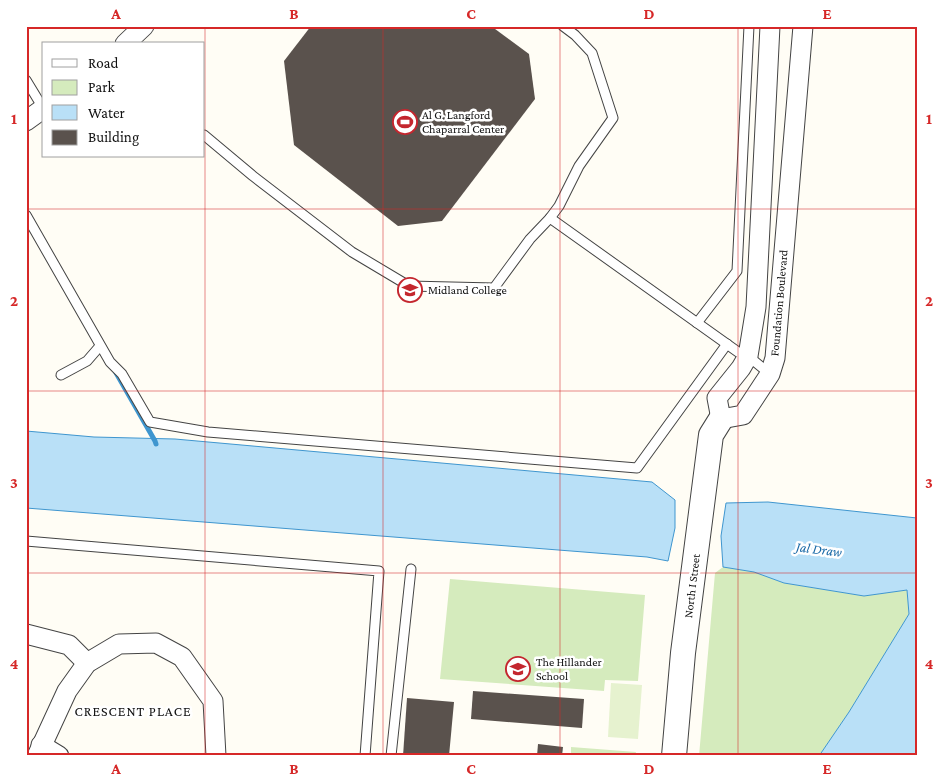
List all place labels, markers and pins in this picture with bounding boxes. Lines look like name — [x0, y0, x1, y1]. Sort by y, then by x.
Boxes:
place label: Al G. Langford Chaparral Center — [422, 108, 505, 136]
sports icon: Al G. Langford Chaparral Center — [392, 109, 418, 135]
school or university icon: Midland College — [397, 277, 423, 303]
place label: Midland College — [428, 283, 507, 297]
place label: The Hillander School — [536, 655, 602, 683]
school or university icon: The Hillander School — [505, 656, 531, 682]

